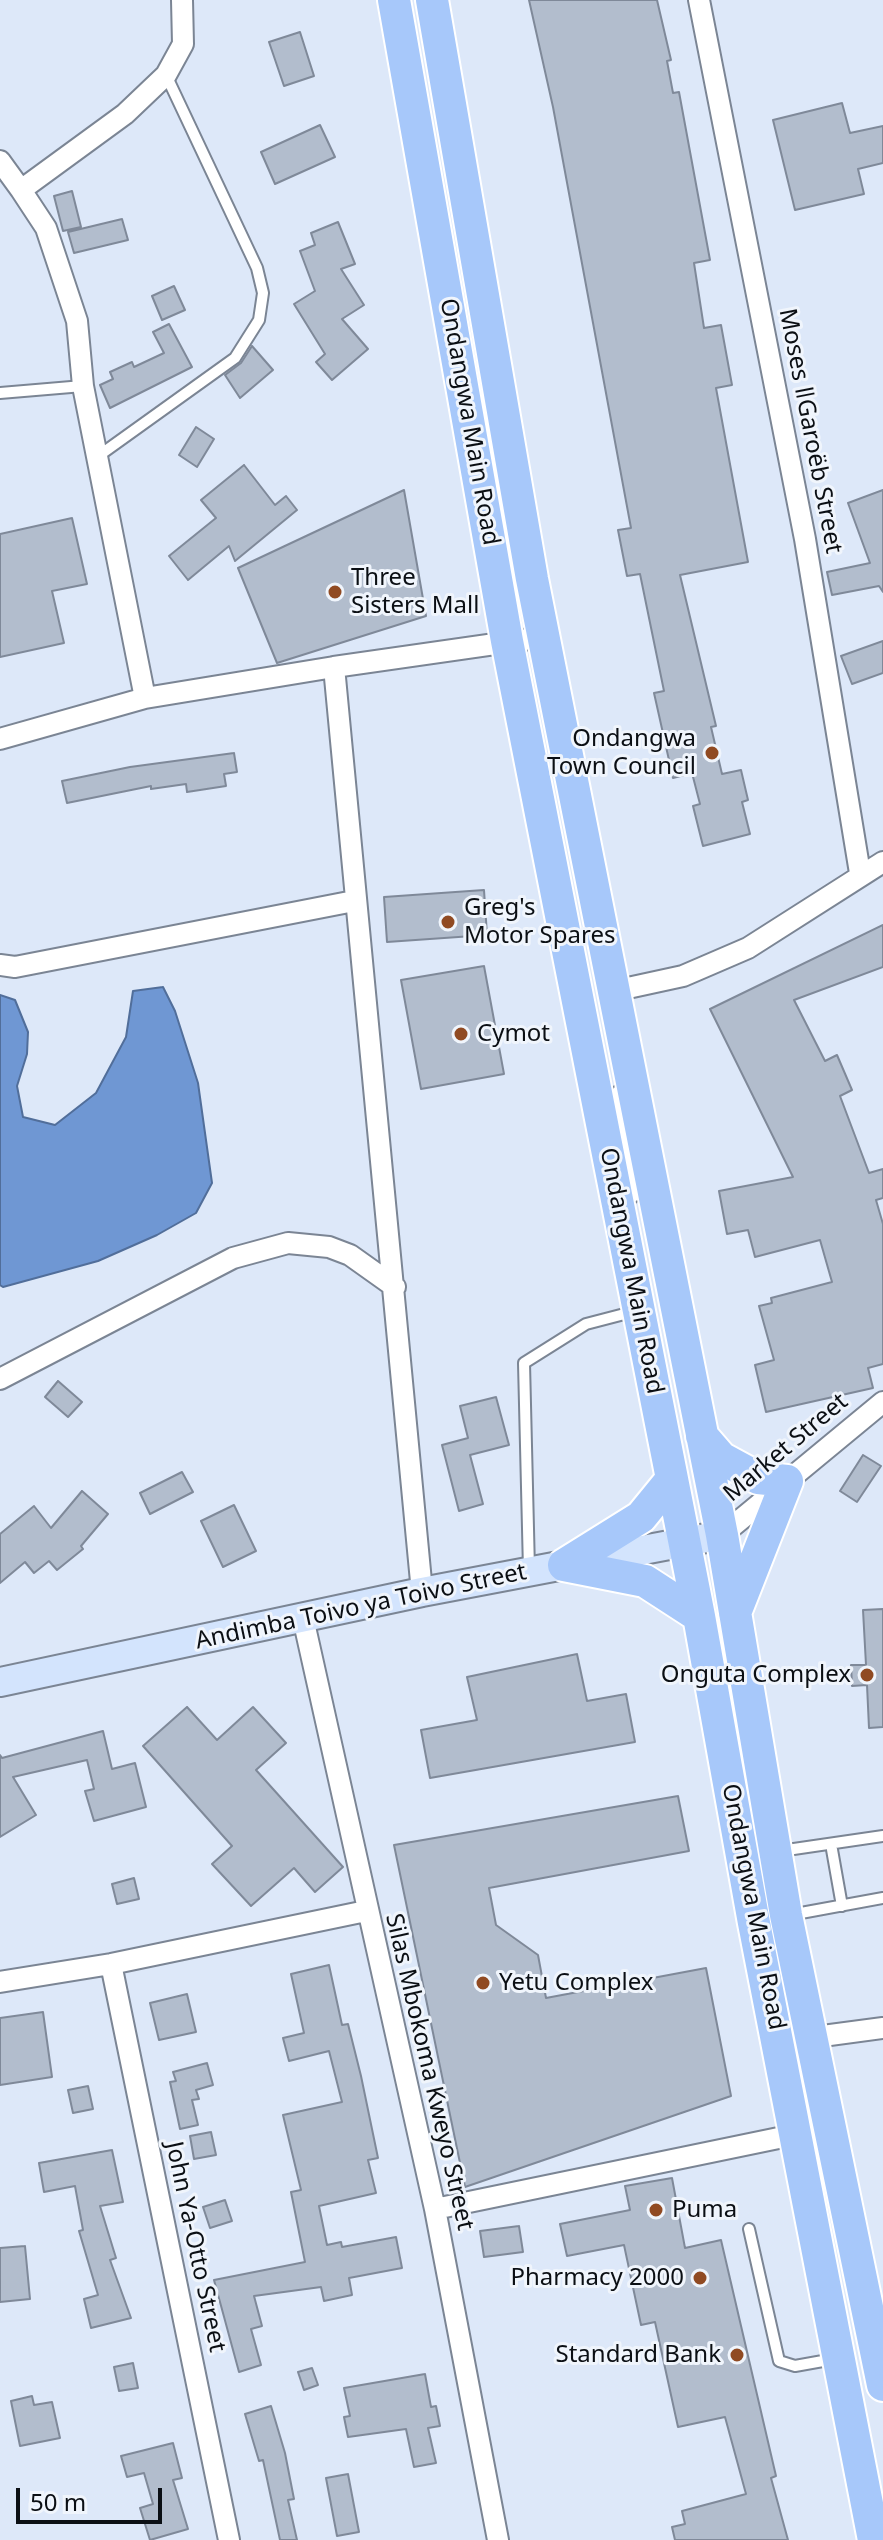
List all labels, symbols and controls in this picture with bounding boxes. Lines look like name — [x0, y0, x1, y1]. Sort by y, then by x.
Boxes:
street label: Ondangwa Main Road — [433, 296, 505, 548]
street label: Moses ǁGaroëb Street — [772, 306, 848, 556]
place label: Three Sisters Mall — [351, 564, 479, 620]
marker: Three Sisters Mall — [326, 583, 344, 601]
place label: Ondangwa Town Council — [547, 725, 696, 781]
marker: Ondangwa Town Council — [703, 744, 721, 762]
place label: Greg's Motor Spares — [464, 894, 615, 950]
marker: Greg's Motor Spares — [439, 913, 457, 931]
place label: Cymot — [477, 1020, 550, 1048]
marker: Cymot — [452, 1025, 470, 1043]
street label: Ondangwa Main Road — [593, 1145, 669, 1397]
street label: Market Street — [718, 1388, 854, 1508]
street label: Andimba Toivo ya Toivo Street — [193, 1558, 529, 1656]
place label: Onguta Complex — [661, 1661, 851, 1689]
marker: Onguta Complex — [858, 1666, 876, 1684]
street label: Ondangwa Main Road — [715, 1781, 791, 2033]
street label: Silas Mbokoma Kweyo Street — [379, 1911, 479, 2233]
place label: Yetu Complex — [499, 1969, 653, 1997]
marker: Yetu Complex — [474, 1974, 492, 1992]
street label: John Ya-Otto Street — [159, 2139, 231, 2355]
place label: Puma — [672, 2196, 737, 2224]
marker: Puma — [647, 2201, 665, 2219]
place label: Pharmacy 2000 — [510, 2264, 684, 2292]
marker: Pharmacy 2000 — [691, 2269, 709, 2287]
place label: Standard Bank — [555, 2341, 721, 2369]
marker: Standard Bank — [728, 2346, 746, 2364]
scale bar — [20, 2472, 166, 2522]
text: 50 m — [30, 2485, 86, 2518]

